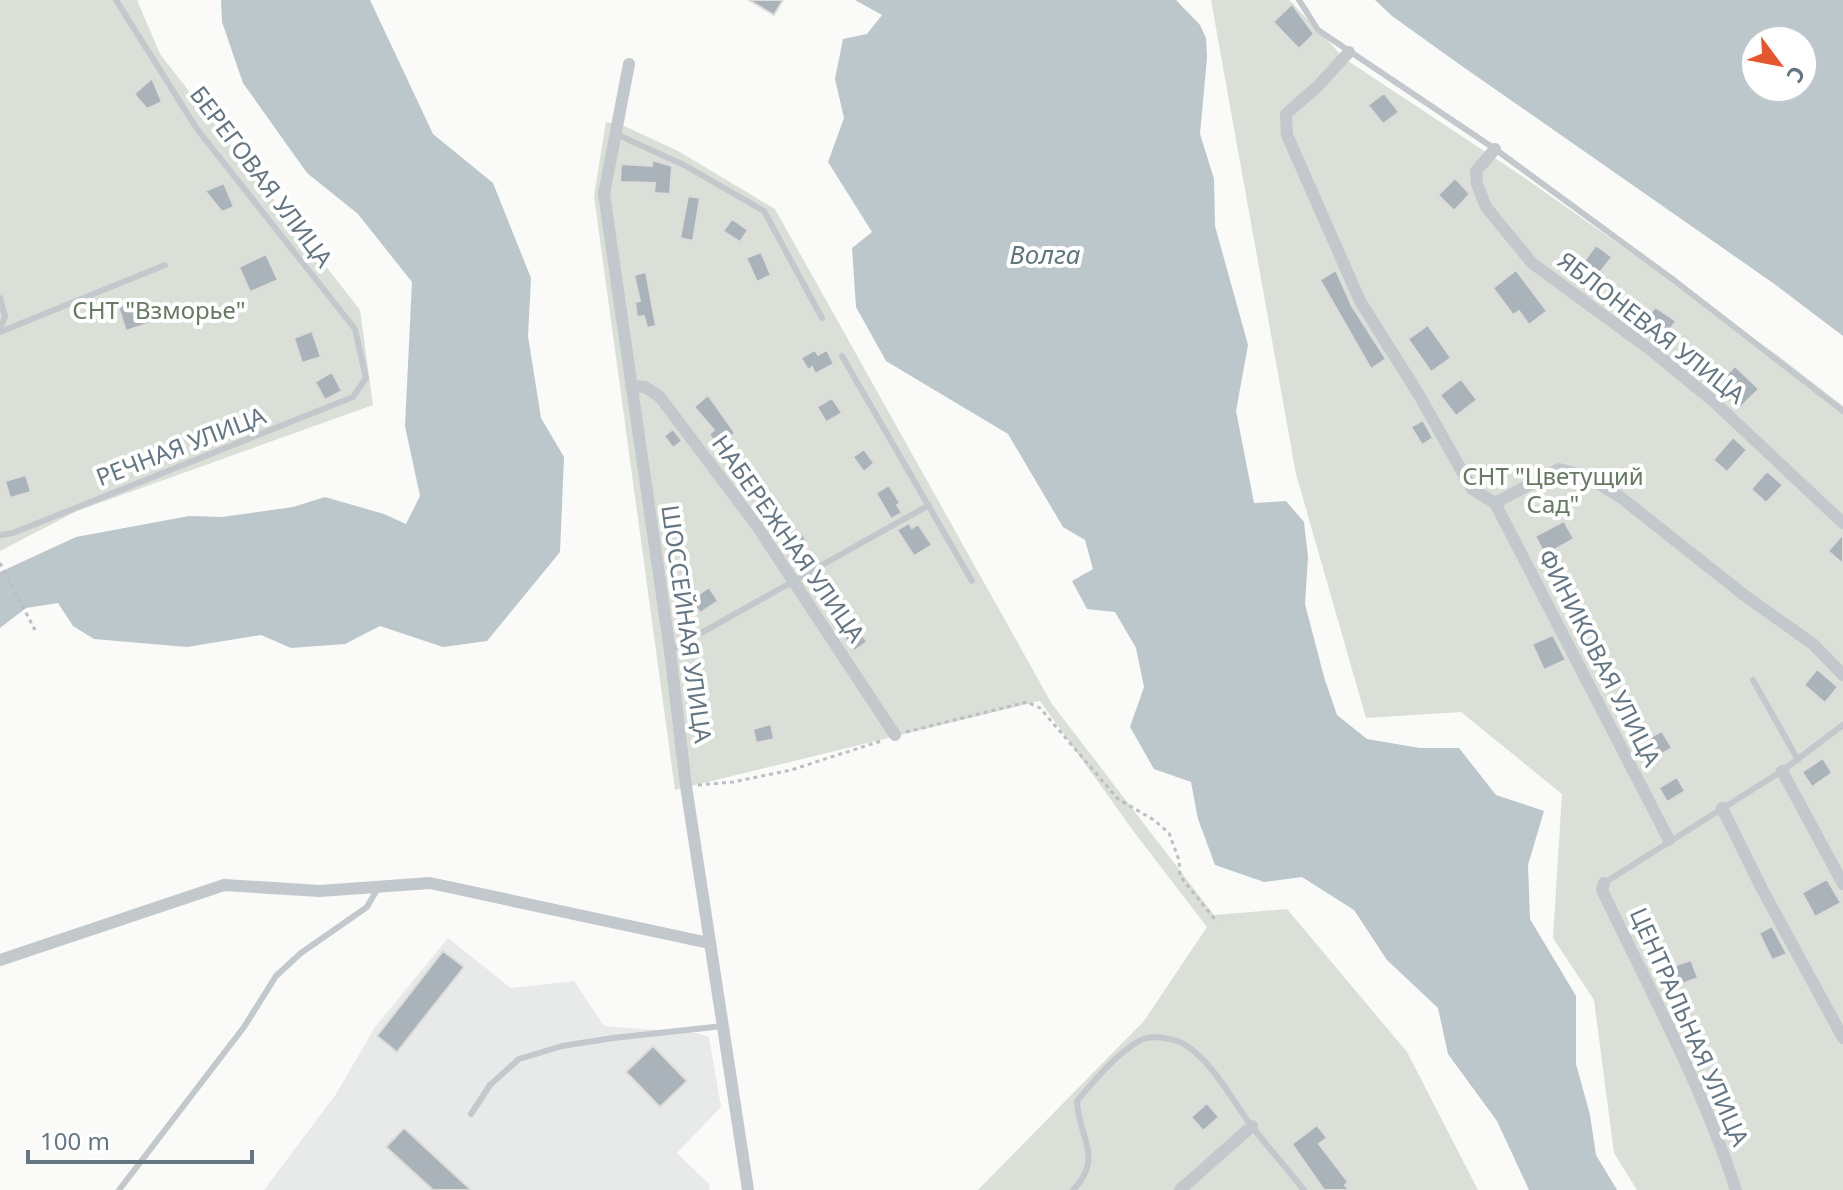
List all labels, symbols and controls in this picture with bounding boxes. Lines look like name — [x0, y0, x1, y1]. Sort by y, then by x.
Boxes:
north arrow — [1739, 24, 1819, 104]
text: С — [1780, 61, 1813, 89]
street label: БЕРЕГОВАЯ УЛИЦА — [183, 79, 342, 274]
water label: Волга — [1010, 236, 1081, 272]
street label: ЯБЛОНЕВАЯ УЛИЦА — [1551, 243, 1753, 411]
park label: СНТ "Взморье" — [72, 293, 246, 326]
street label: РЕЧНАЯ УЛИЦА — [91, 398, 271, 493]
street label: НАБЕРЕЖНАЯ УЛИЦА — [705, 428, 874, 649]
park label: СНТ "Цветущий Сад" — [1462, 459, 1644, 520]
street label: ШОССЕЙНАЯ УЛИЦА — [654, 503, 721, 746]
street label: ФИНИКОВАЯ УЛИЦА — [1531, 543, 1670, 772]
street label: ЦЕНТРАЛЬНАЯ УЛИЦА — [1623, 902, 1758, 1151]
scale bar — [28, 1114, 252, 1164]
text: 100 m — [40, 1124, 110, 1157]

